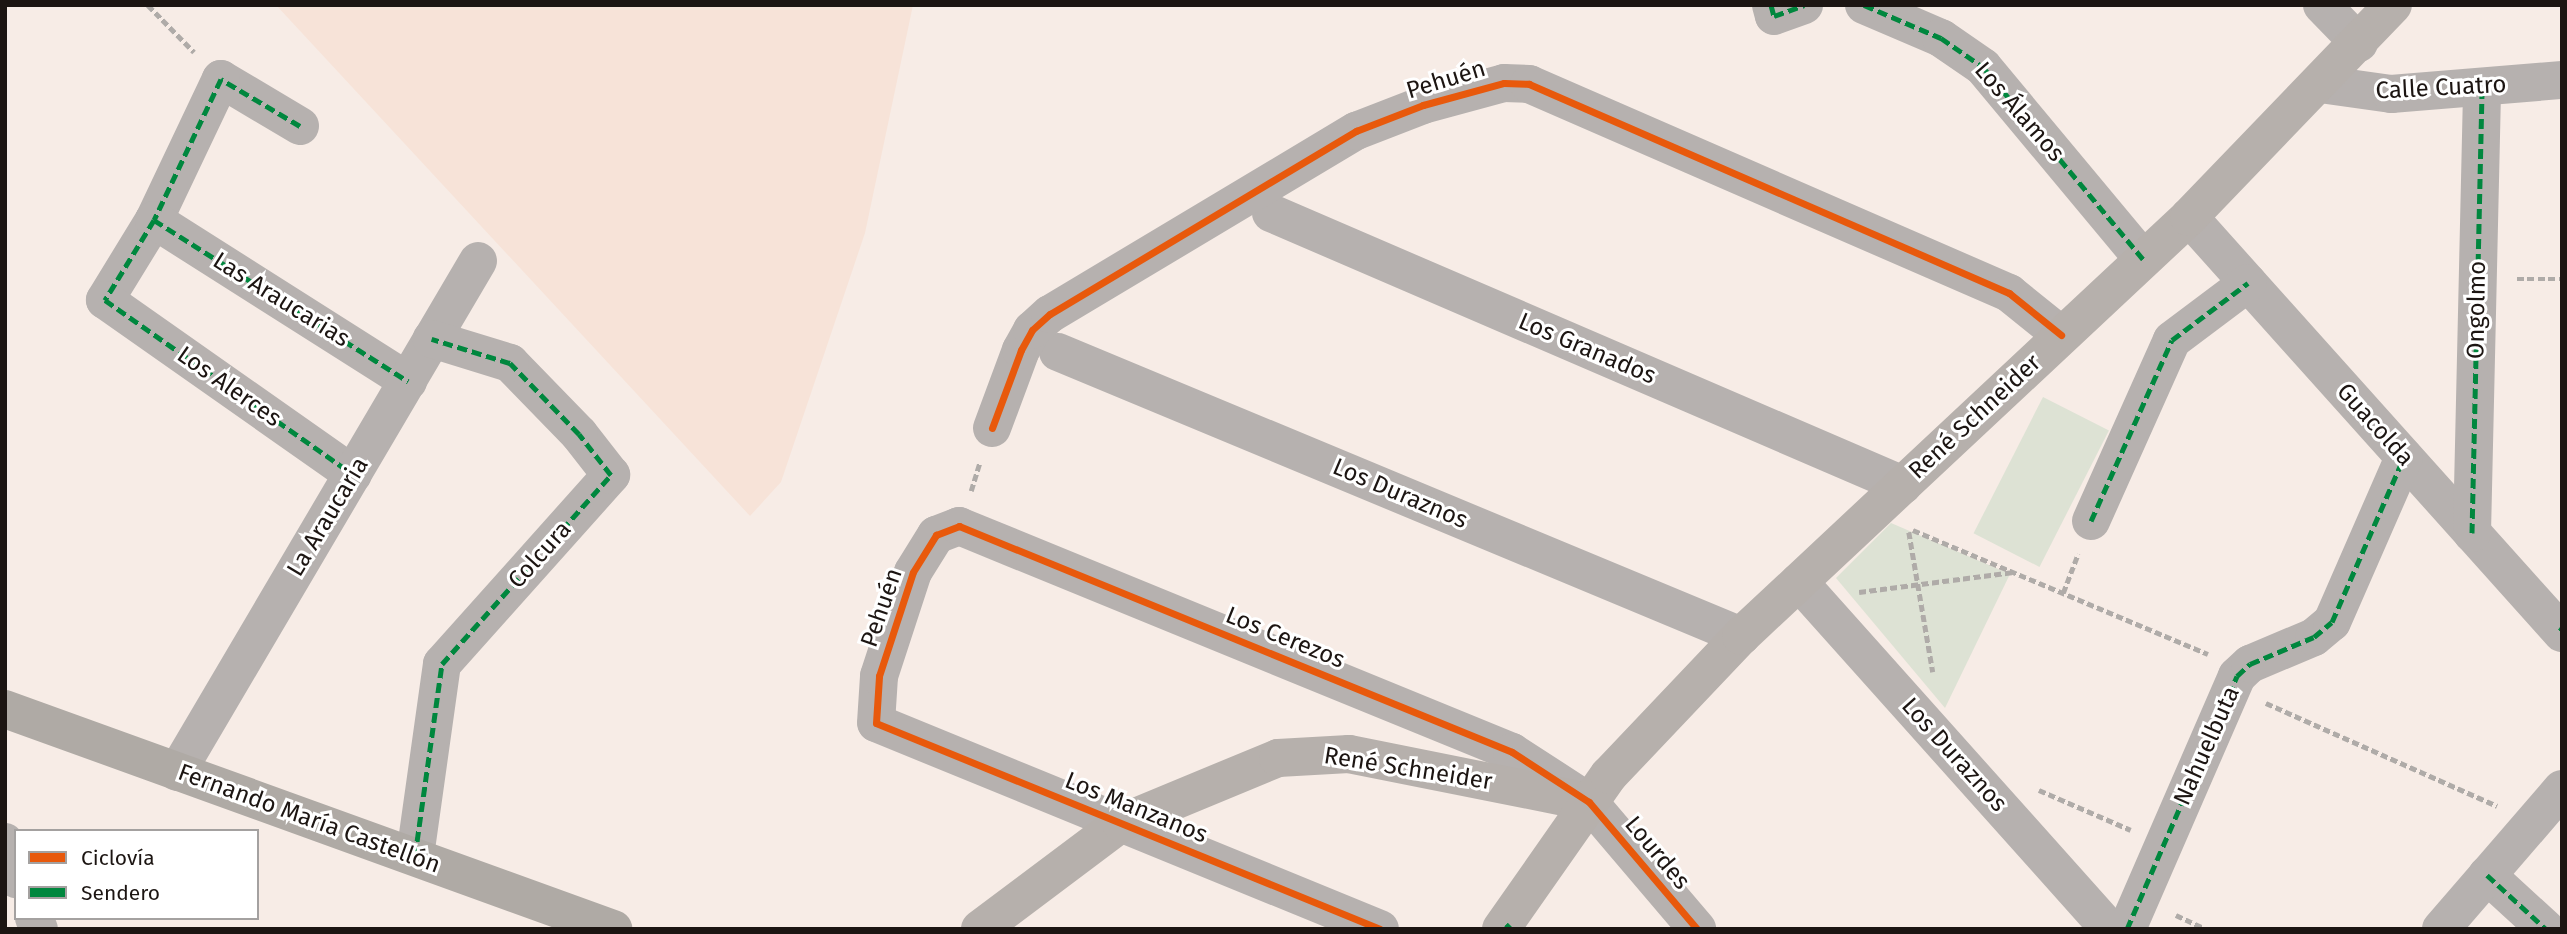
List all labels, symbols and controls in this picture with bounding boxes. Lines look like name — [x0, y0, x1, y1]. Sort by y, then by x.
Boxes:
street label: Pehuén — [1403, 54, 1489, 106]
street label: Los Álamos — [1968, 56, 2070, 168]
street label: Calle Cuatro — [2375, 70, 2507, 106]
street label: Las Araucarias — [207, 247, 355, 353]
street label: Ongolmo — [2462, 261, 2492, 359]
street label: Los Granados — [1514, 307, 1660, 391]
street label: Los Alerces — [171, 341, 287, 433]
street label: René Schneider — [1903, 349, 2047, 485]
street label: Guacolda — [2330, 378, 2420, 472]
street label: La Araucaria — [281, 452, 375, 582]
street label: Los Duraznos — [1328, 453, 1472, 535]
street label: Colcura — [502, 515, 578, 595]
street label: Pehuén — [855, 565, 909, 651]
street label: Los Cerezos — [1221, 601, 1349, 675]
street label: Nahuelbuta — [2168, 682, 2246, 810]
street label: Los Duraznos — [1895, 692, 2013, 818]
street label: René Schneider — [1322, 741, 1494, 797]
street label: Fernando María Castellón — [174, 758, 444, 880]
street label: Los Manzanos — [1061, 766, 1211, 850]
street label: Lourdes — [1618, 811, 1696, 895]
legend — [14, 829, 259, 920]
text: Ciclovía — [81, 845, 155, 871]
text: Sendero — [81, 880, 160, 906]

